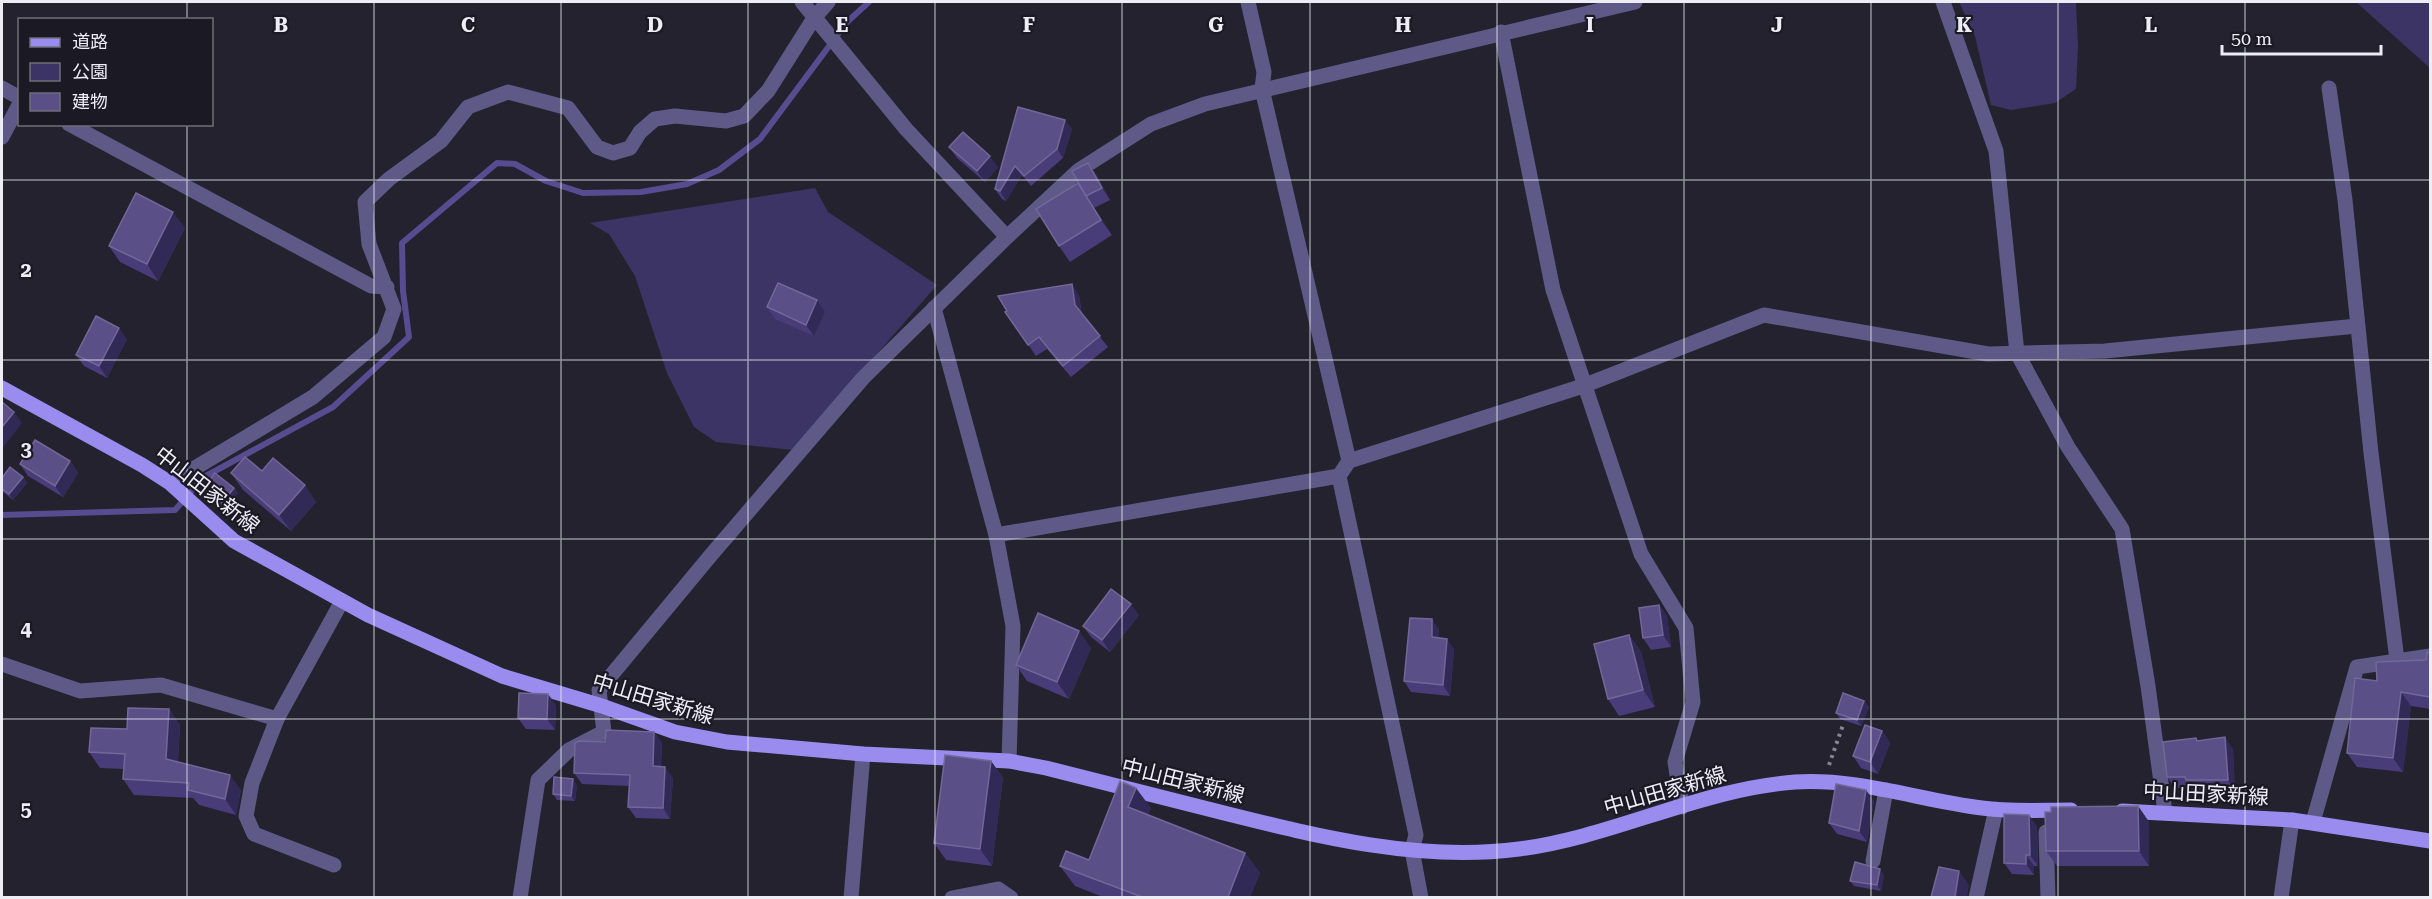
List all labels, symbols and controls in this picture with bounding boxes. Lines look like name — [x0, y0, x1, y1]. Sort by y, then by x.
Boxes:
text: B — [274, 13, 288, 37]
text: C — [461, 13, 475, 37]
text: D — [647, 13, 663, 37]
text: E — [836, 13, 849, 37]
text: F — [1023, 13, 1035, 37]
text: G — [1208, 13, 1224, 37]
text: H — [1395, 13, 1411, 37]
text: I — [1586, 13, 1594, 37]
text: J — [1771, 13, 1783, 37]
text: K — [1956, 13, 1972, 37]
text: L — [2145, 13, 2158, 37]
legend — [18, 18, 213, 126]
scale bar — [2222, 18, 2381, 56]
text: 50 m — [2231, 28, 2272, 49]
text: 道路 — [72, 31, 108, 52]
text: 公園 — [72, 61, 108, 82]
text: 建物 — [72, 91, 108, 112]
text: 2 — [20, 258, 32, 282]
text: 3 — [20, 437, 32, 461]
street label: 中山田家新線 — [150, 442, 264, 538]
text: 4 — [20, 617, 32, 641]
street label: 中山田家新線 — [589, 669, 717, 729]
street label: 中山田家新線 — [1119, 754, 1247, 808]
street label: 中山田家新線 — [1601, 762, 1729, 820]
street label: 中山田家新線 — [2142, 779, 2270, 809]
text: 5 — [20, 797, 32, 821]

